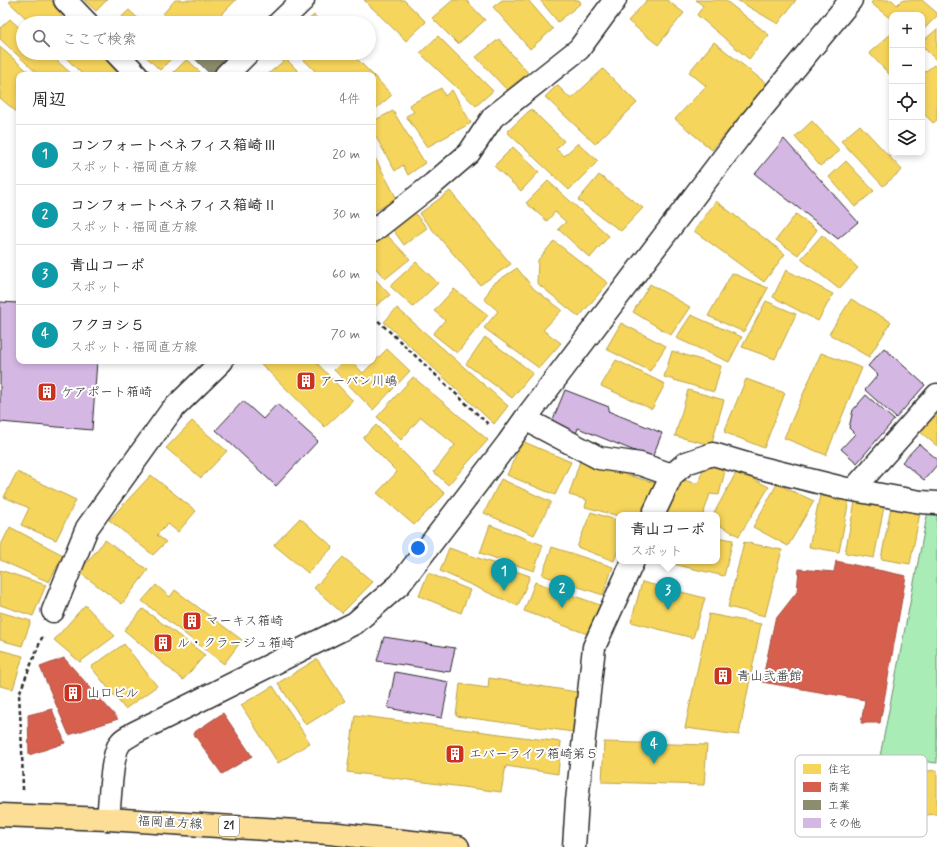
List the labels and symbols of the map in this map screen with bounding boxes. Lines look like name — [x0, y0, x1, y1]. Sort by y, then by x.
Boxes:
building icon: アーバン川嶋 — [295, 370, 317, 392]
place label: アーバン川嶋 — [320, 373, 397, 390]
building icon: ケアポート箱崎 — [36, 381, 58, 403]
place label: ケアポート箱崎 — [61, 384, 152, 401]
your location — [408, 538, 428, 558]
pin: 1 — [491, 558, 517, 591]
pin: 2 — [549, 575, 575, 608]
pin: 3 — [655, 577, 681, 610]
building icon: マーキス箱崎 — [181, 610, 203, 632]
place label: マーキス箱崎 — [206, 613, 283, 630]
building icon: ル・クラージュ箱崎 — [152, 632, 174, 654]
place label: ル・クラージュ箱崎 — [177, 635, 294, 652]
building icon: 青山弐番館 — [712, 665, 734, 687]
place label: 青山弐番館 — [737, 668, 802, 685]
building icon: 山口ビル — [62, 682, 84, 704]
place label: 山口ビル — [87, 685, 139, 702]
pin: 4 — [641, 731, 667, 764]
building icon: エバーライフ箱崎第５ — [444, 743, 466, 765]
place label: エバーライフ箱崎第５ — [469, 746, 598, 763]
legend — [795, 755, 927, 837]
text: 住宅 — [828, 763, 850, 777]
text: 商業 — [828, 781, 850, 795]
text: 工業 — [828, 799, 850, 813]
street label: 福岡直方線 — [137, 813, 204, 833]
road number: 21 — [219, 816, 239, 836]
text: その他 — [828, 817, 861, 831]

